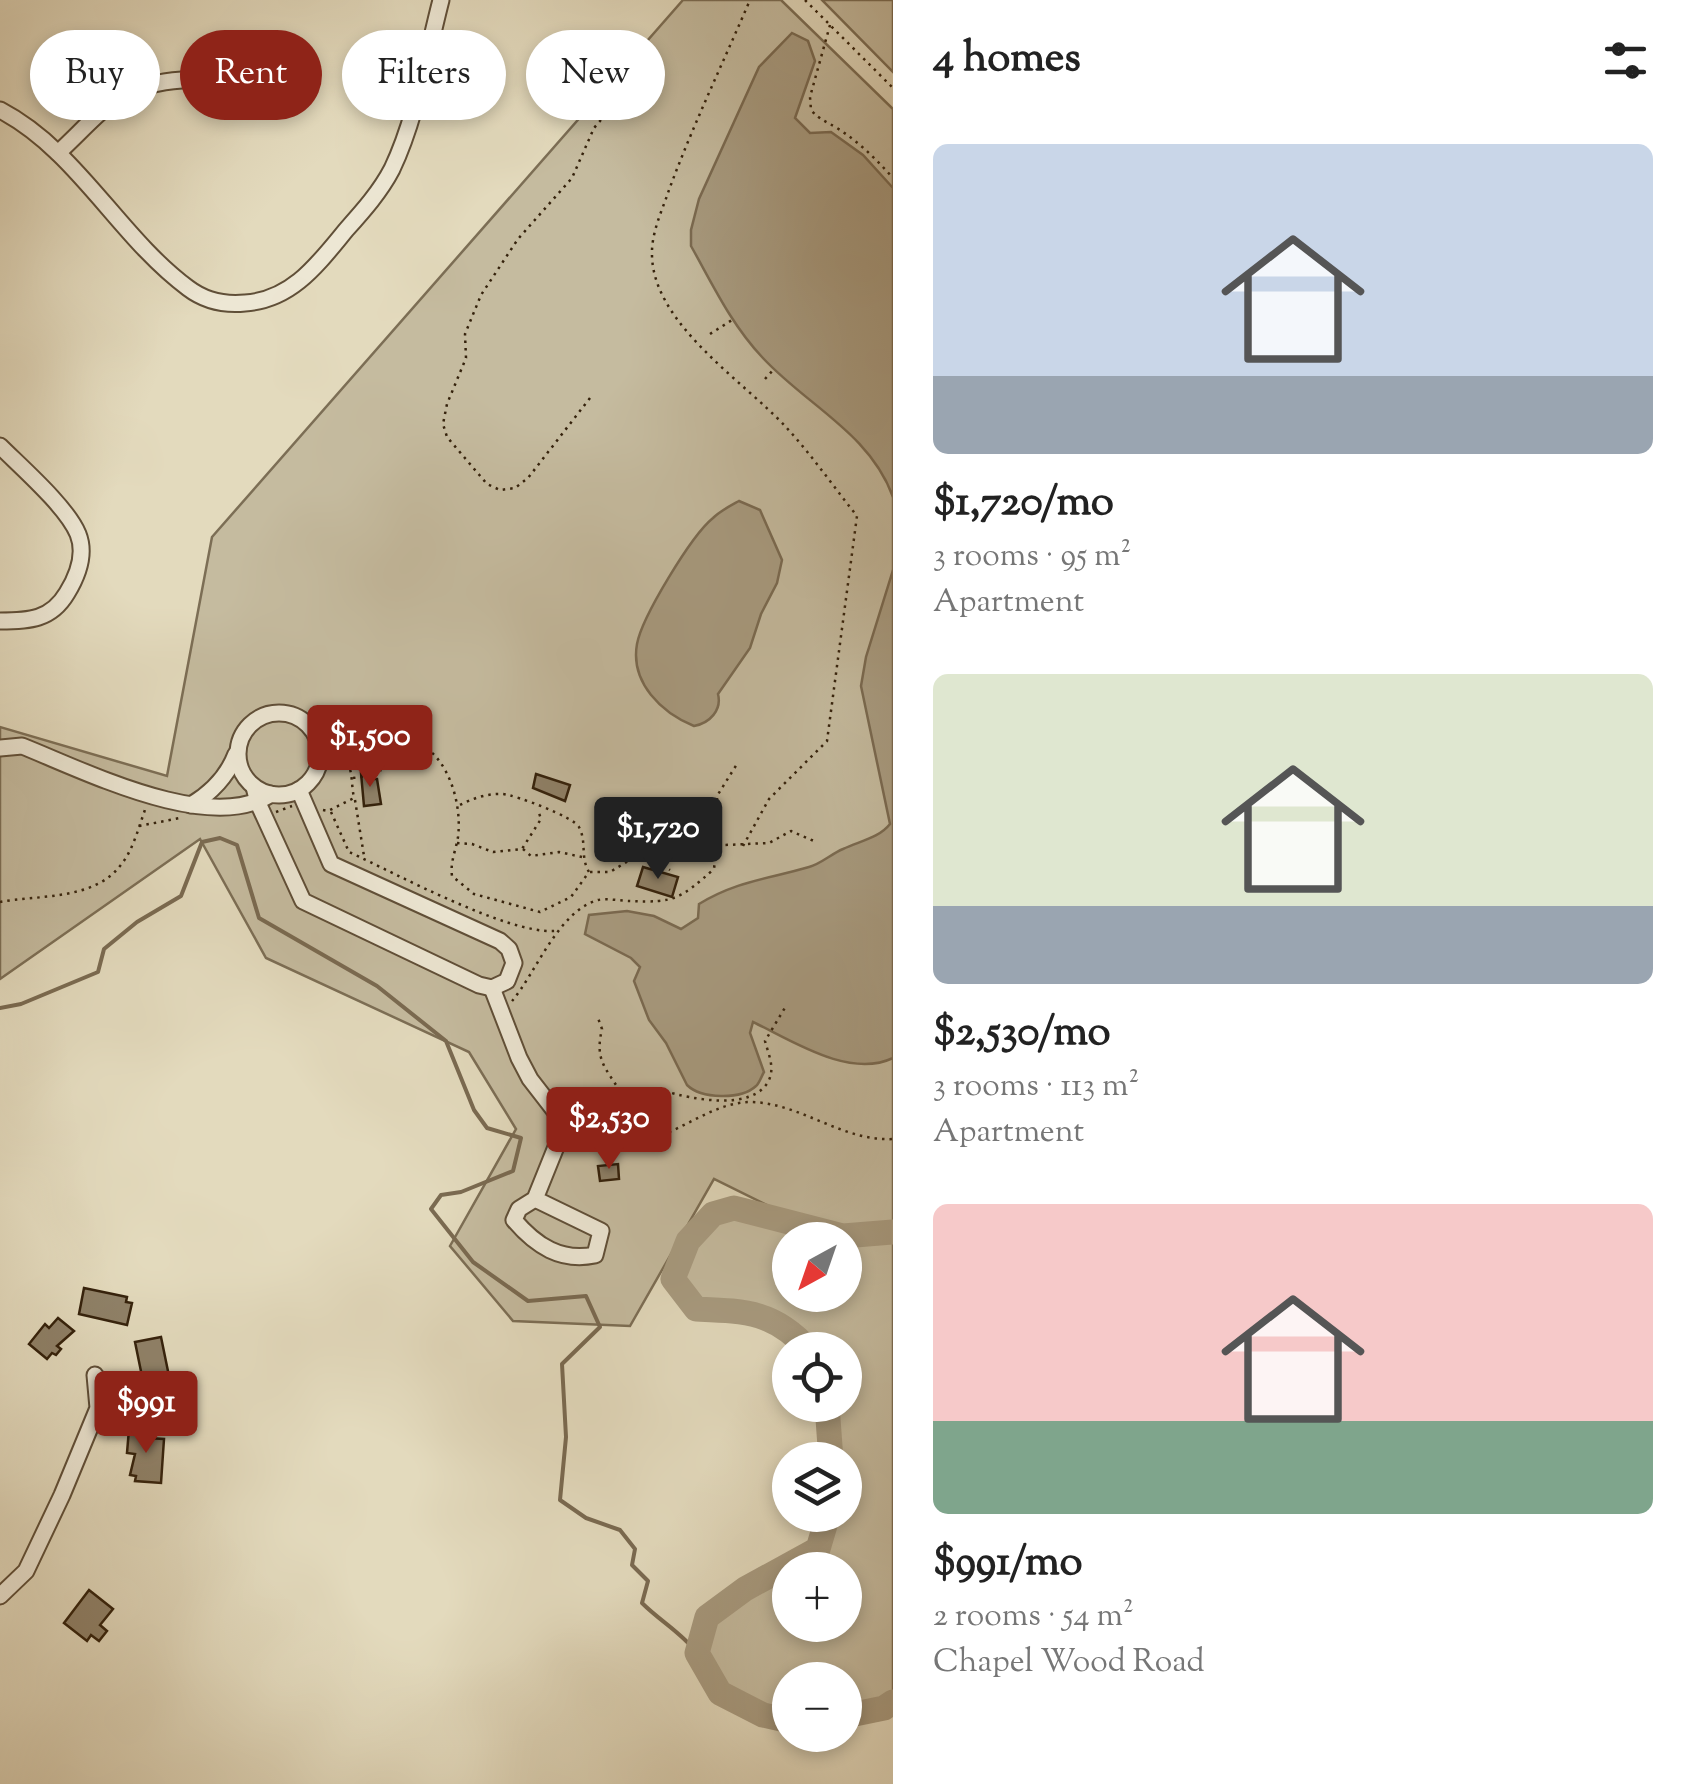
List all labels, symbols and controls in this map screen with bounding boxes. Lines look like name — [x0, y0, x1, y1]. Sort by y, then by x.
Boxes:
chip: Buy — [30, 30, 160, 120]
chip: Rent — [180, 30, 322, 120]
chip: Filters — [342, 30, 506, 120]
chip: New — [526, 30, 665, 120]
text: 4 homes — [933, 30, 1081, 90]
icon: filters — [1598, 33, 1653, 88]
icon: home — [1203, 209, 1383, 389]
text: $1,720/mo — [933, 474, 1114, 534]
text: 3 rooms · 95 m² — [933, 534, 1131, 580]
text: Apartment — [933, 580, 1084, 626]
pin: $1,500 — [289, 705, 451, 790]
text: $1,500 — [329, 714, 411, 760]
icon: home — [1203, 739, 1383, 919]
pin: $1,720 — [577, 797, 739, 882]
text: $1,720 — [616, 806, 700, 852]
text: $2,530/mo — [933, 1004, 1111, 1064]
text: 3 rooms · 113 m² — [933, 1064, 1139, 1110]
pin: $2,530 — [528, 1087, 690, 1172]
text: $2,530 — [568, 1096, 650, 1142]
text: Apartment — [933, 1110, 1084, 1156]
north arrow — [772, 1222, 862, 1312]
map controls — [772, 1222, 862, 1752]
icon: home — [1203, 1269, 1383, 1449]
button: locate — [772, 1332, 862, 1422]
pin: $991 — [87, 1371, 205, 1456]
text: $991 — [116, 1380, 176, 1426]
button: layers — [772, 1442, 862, 1532]
text: $991/mo — [933, 1534, 1082, 1594]
button: + — [772, 1552, 862, 1642]
text: 2 rooms · 54 m² — [933, 1594, 1134, 1640]
text: Chapel Wood Road — [933, 1640, 1205, 1686]
button: − — [772, 1662, 862, 1752]

